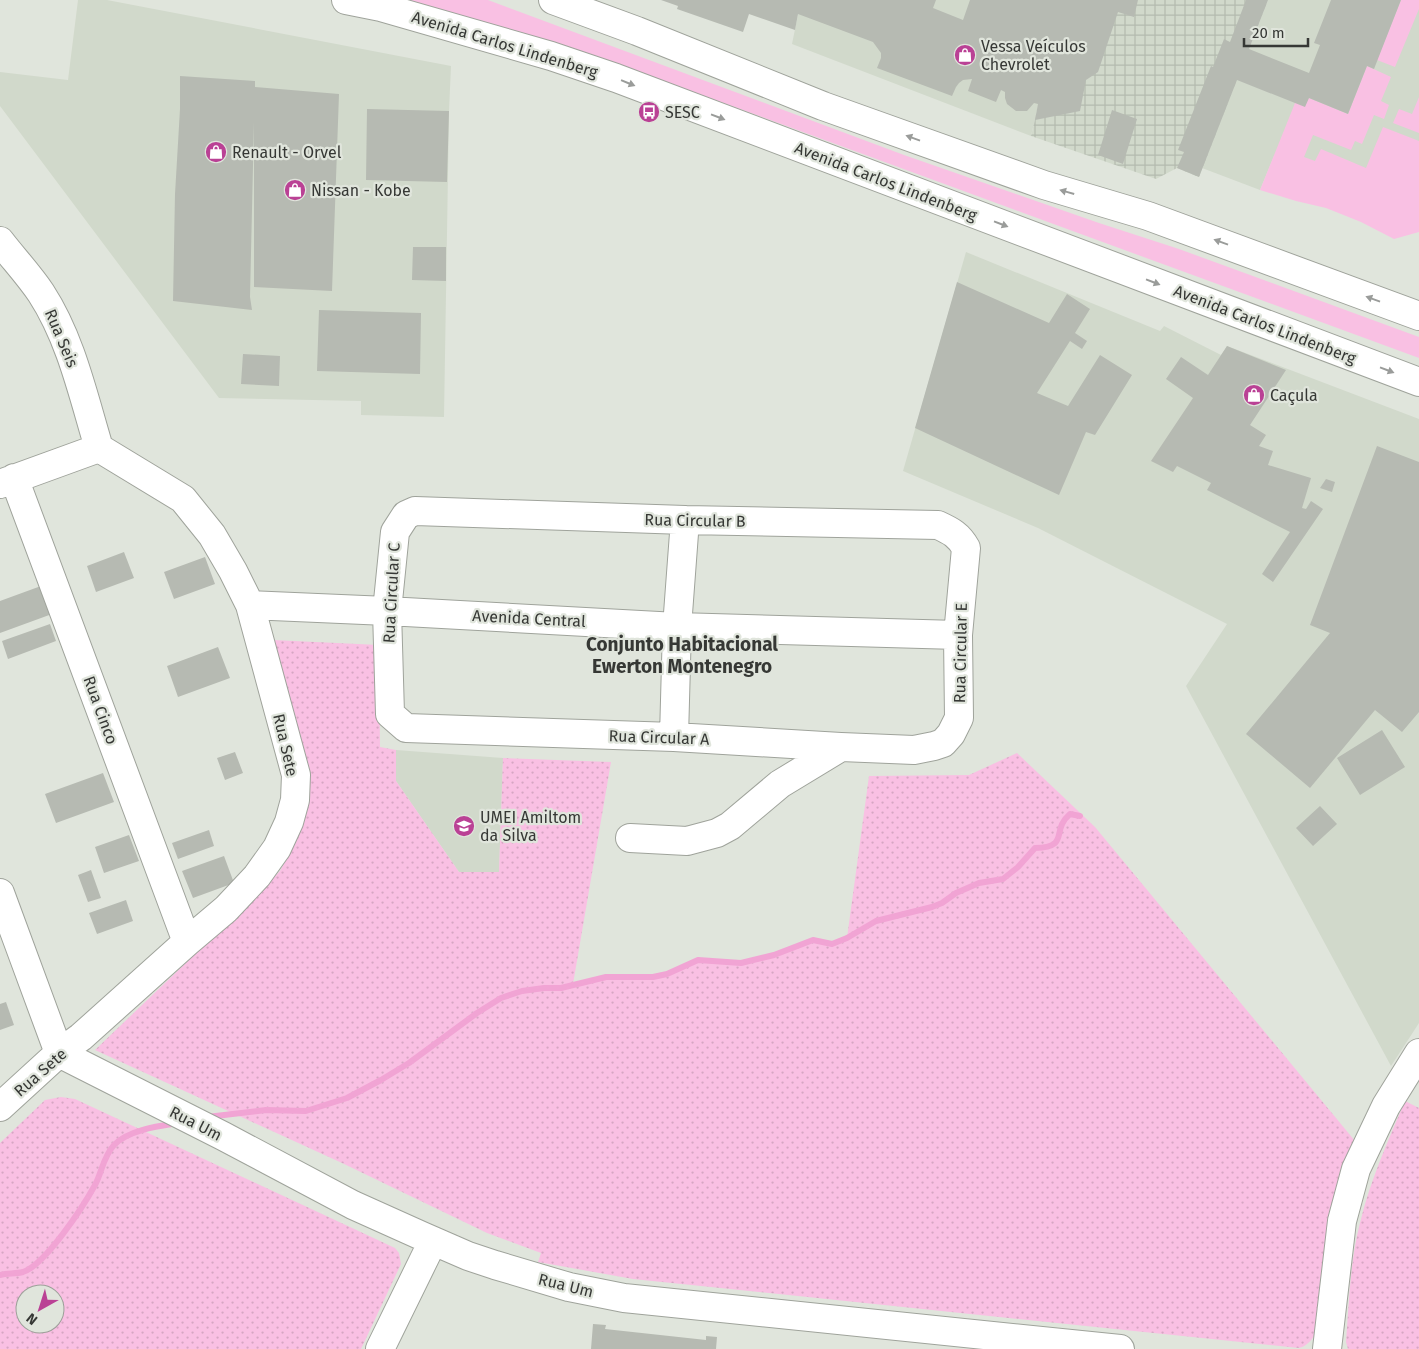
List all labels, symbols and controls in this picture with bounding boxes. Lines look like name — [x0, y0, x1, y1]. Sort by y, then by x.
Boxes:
street label: Avenida Carlos Lindenberg — [410, 7, 601, 82]
scale bar — [1244, 15, 1308, 47]
text: 20 m — [1252, 24, 1285, 42]
place label: Vessa Veículos Chevrolet — [981, 37, 1086, 74]
shop icon: Vessa Veículos Chevrolet — [953, 43, 977, 67]
one-way arrow — [621, 79, 636, 87]
bus stop icon: SESC — [637, 100, 661, 124]
place label: SESC — [665, 103, 700, 122]
one-way arrow — [710, 114, 725, 121]
one-way arrow — [906, 134, 921, 141]
street label: Avenida Carlos Lindenberg — [792, 138, 980, 225]
shop icon: Renault - Orvel — [204, 140, 228, 164]
place label: Renault - Orvel — [232, 143, 342, 162]
shop icon: Nissan - Kobe — [283, 178, 307, 202]
place label: Nissan - Kobe — [311, 181, 411, 200]
one-way arrow — [1059, 187, 1074, 195]
one-way arrow — [993, 221, 1008, 228]
one-way arrow — [1213, 238, 1228, 246]
one-way arrow — [1145, 279, 1160, 286]
street label: Avenida Carlos Lindenberg — [1171, 281, 1359, 368]
one-way arrow — [1366, 295, 1381, 302]
street label: Rua Seis — [41, 306, 82, 370]
one-way arrow — [1379, 367, 1394, 374]
shop icon: Caçula — [1242, 383, 1266, 407]
place label: Caçula — [1270, 386, 1318, 406]
street label: Rua Circular B — [644, 510, 746, 531]
street label: Rua Circular C — [379, 542, 404, 644]
street label: Rua Circular E — [950, 603, 971, 703]
street label: Avenida Central — [472, 606, 586, 631]
district label: Conjunto Habitacional Ewerton Montenegro — [586, 633, 778, 678]
street label: Rua Cinco — [79, 673, 122, 747]
street label: Rua Sete — [269, 712, 302, 778]
street label: Rua Circular A — [608, 726, 711, 749]
place label: UMEI Amiltom da Silva — [480, 808, 581, 845]
school or university icon: UMEI Amiltom da Silva — [452, 814, 476, 838]
street label: Rua Sete — [10, 1044, 71, 1100]
street label: Rua Um — [166, 1102, 225, 1145]
street label: Rua Um — [536, 1269, 595, 1302]
north arrow — [15, 1284, 65, 1334]
text: N — [23, 1309, 41, 1328]

